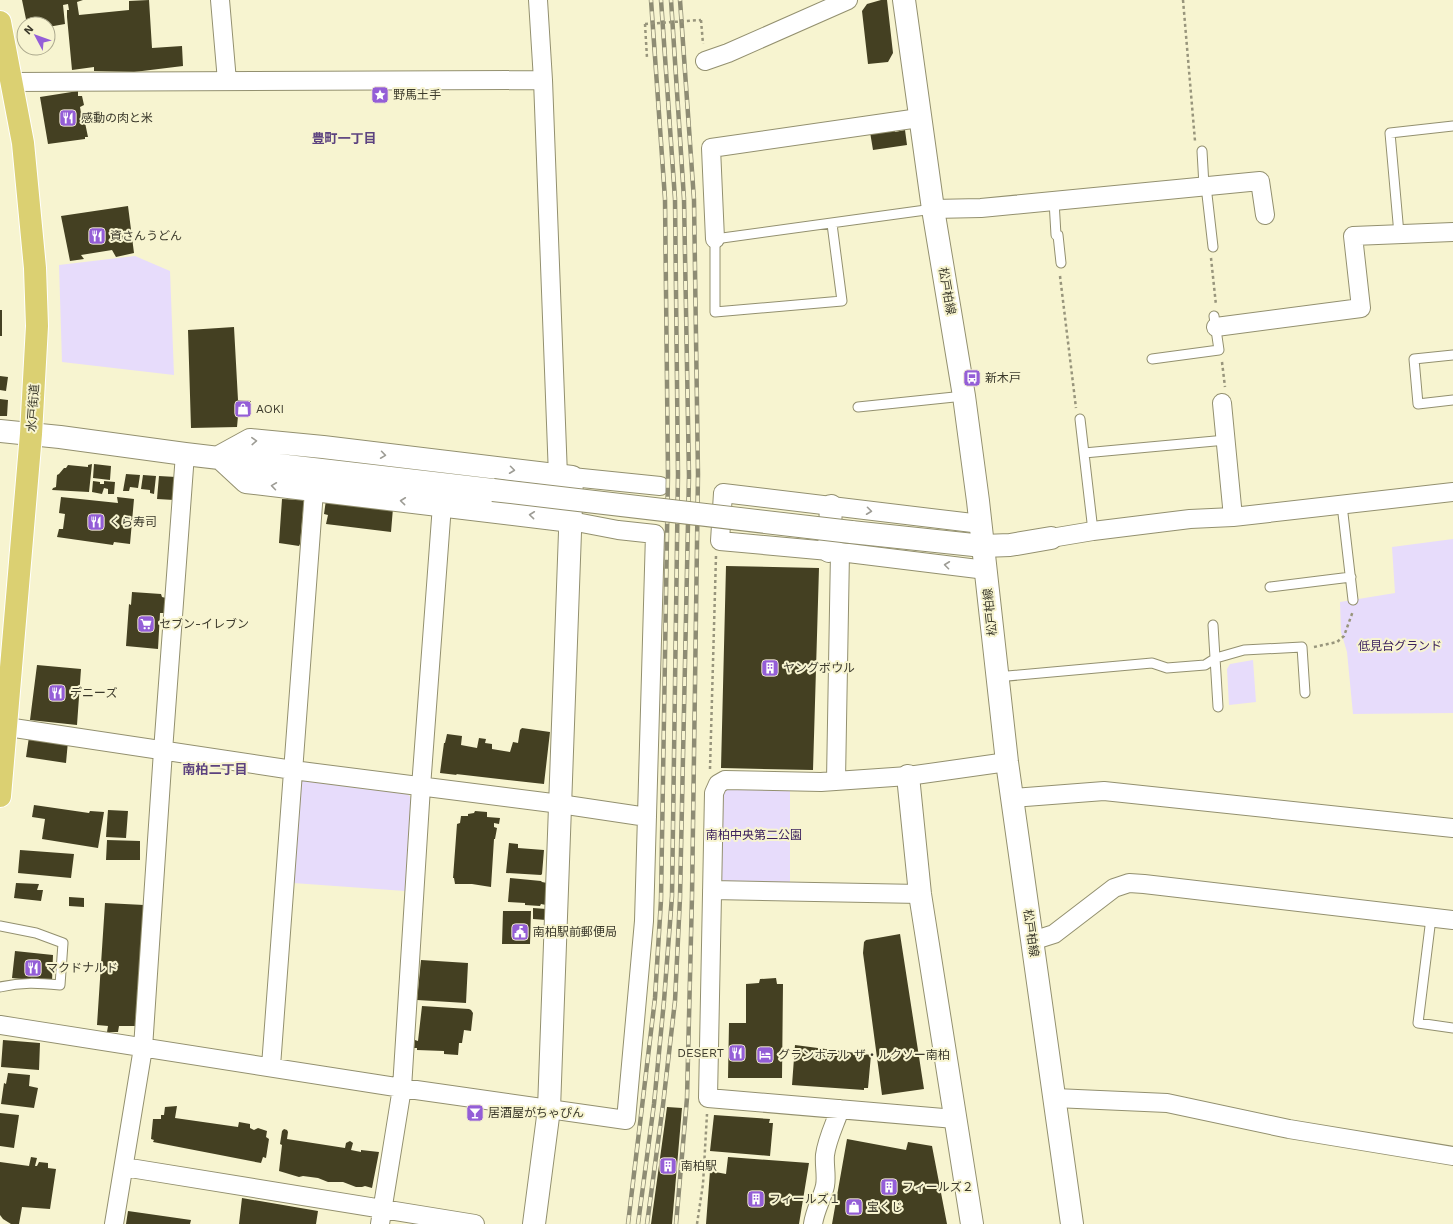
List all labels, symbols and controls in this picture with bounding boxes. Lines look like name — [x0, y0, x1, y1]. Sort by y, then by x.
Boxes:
north arrow — [16, 16, 56, 56]
text: N — [21, 22, 36, 37]
place icon: 野馬土手 — [370, 85, 390, 105]
place label: 野馬土手 — [393, 88, 441, 102]
restaurant icon: 感動の肉と米 — [58, 108, 78, 128]
place label: 感動の肉と米 — [81, 111, 153, 125]
district label: 豊町一丁目 — [311, 131, 377, 146]
restaurant icon: 資さんうどん — [87, 226, 107, 246]
place label: 資さんうどん — [110, 229, 182, 243]
street label: 松戸柏線 — [936, 266, 958, 316]
bus stop icon: 新木戸 — [962, 368, 982, 388]
place label: 新木戸 — [985, 371, 1021, 385]
street label: 水戸街道 — [24, 384, 42, 432]
shop icon: AOKI — [233, 399, 253, 419]
place label: AOKI — [256, 402, 284, 416]
one-way arrow — [251, 437, 257, 446]
one-way arrow — [380, 450, 386, 459]
one-way arrow — [509, 466, 515, 475]
one-way arrow — [271, 482, 277, 491]
one-way arrow — [400, 497, 406, 506]
one-way arrow — [866, 506, 872, 515]
one-way arrow — [529, 511, 535, 520]
restaurant icon: くら寿司 — [86, 512, 106, 532]
place label: くら寿司 — [109, 515, 157, 529]
one-way arrow — [944, 561, 950, 570]
street label: 松戸柏線 — [981, 587, 999, 637]
supermarket icon: セブン-イレブン — [136, 614, 156, 634]
place label: セブン-イレブン — [159, 617, 249, 631]
park label: 低見台グランド — [1358, 639, 1442, 653]
building icon: ヤングボウル — [760, 658, 780, 678]
place label: ヤングボウル — [783, 661, 855, 675]
restaurant icon: デニーズ — [47, 683, 67, 703]
place label: デニーズ — [70, 686, 117, 700]
district label: 南柏二丁目 — [182, 762, 248, 777]
park label: 南柏中央第二公園 — [706, 828, 802, 842]
street label: 松戸柏線 — [1021, 908, 1041, 958]
public building icon: 南柏駅前郵便局 — [510, 922, 530, 942]
place label: 南柏駅前郵便局 — [533, 925, 617, 939]
restaurant icon: マクドナルド — [23, 958, 43, 978]
place label: マクドナルド — [46, 961, 118, 975]
restaurant icon: DESERT — [727, 1043, 747, 1063]
hotel icon: グランホテル ザ・ルクソー南柏 — [755, 1045, 775, 1065]
place label: DESERT — [677, 1046, 724, 1060]
place label: グランホテル ザ・ルクソー南柏 — [778, 1048, 950, 1062]
bar icon: 居酒屋がちゃぴん — [465, 1103, 485, 1123]
place label: 居酒屋がちゃぴん — [488, 1106, 584, 1120]
building icon: 南柏駅 — [658, 1156, 678, 1176]
place label: 南柏駅 — [681, 1159, 717, 1173]
building icon: フィールズ２ — [879, 1177, 899, 1197]
place label: フィールズ２ — [902, 1180, 974, 1194]
building icon: フィールズ１ — [746, 1189, 766, 1209]
place label: フィールズ１ — [769, 1192, 841, 1206]
shop icon: 宝くじ — [844, 1197, 864, 1217]
place label: 宝くじ — [867, 1200, 903, 1214]

